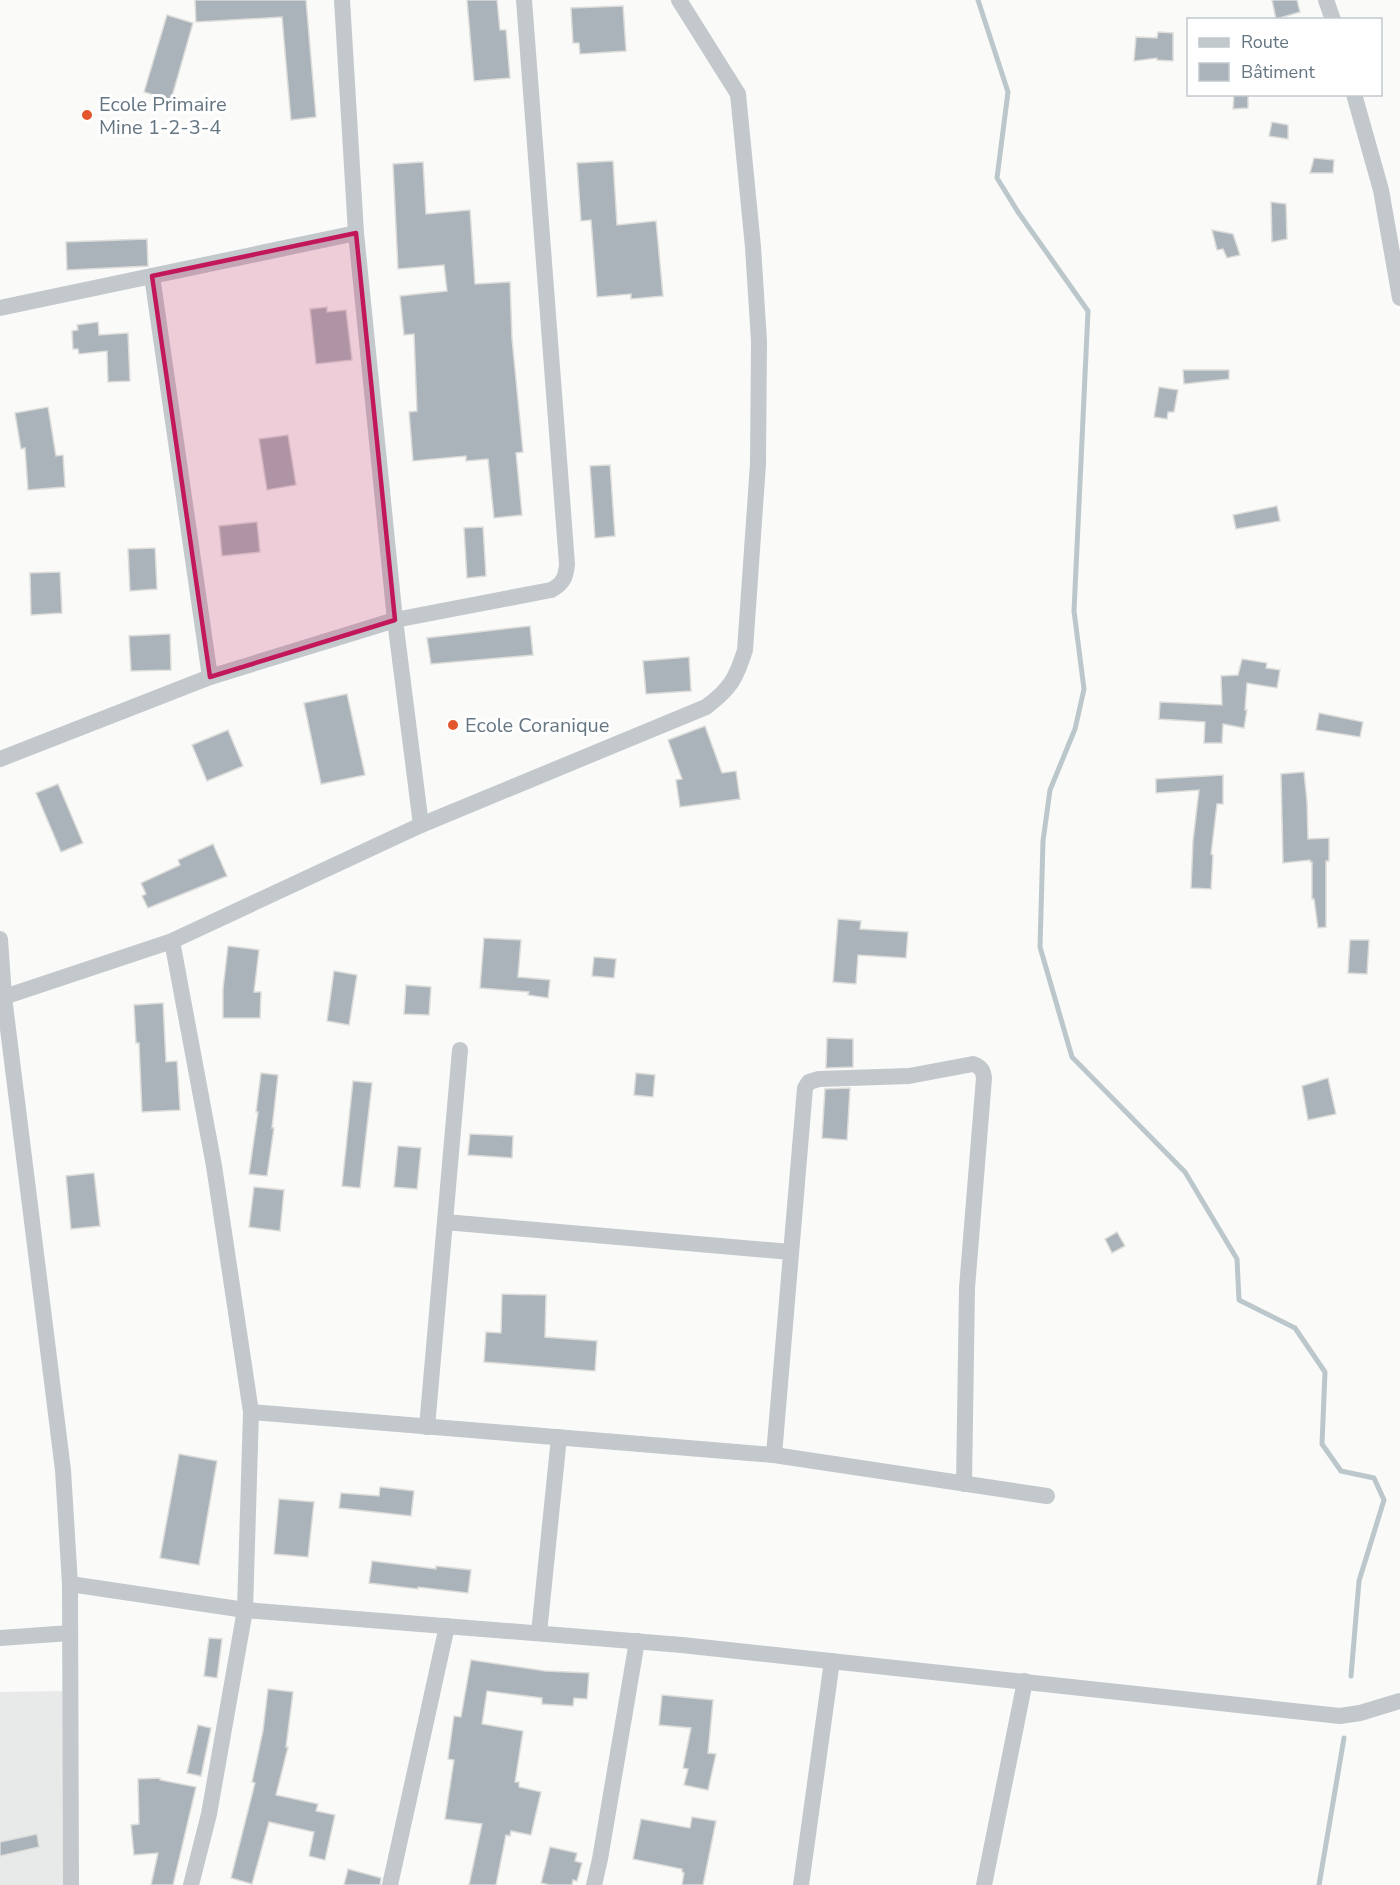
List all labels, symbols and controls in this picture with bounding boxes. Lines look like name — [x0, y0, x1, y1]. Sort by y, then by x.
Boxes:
legend — [1187, 18, 1382, 96]
text: Route — [1241, 30, 1289, 54]
text: Bâtiment — [1241, 60, 1315, 84]
place label: Ecole Primaire Mine 1-2-3-4 — [99, 91, 227, 141]
marker: Ecole Primaire Mine 1-2-3-4 — [80, 108, 94, 122]
place label: Ecole Coranique — [465, 712, 609, 739]
marker: Ecole Coranique — [446, 718, 460, 732]

